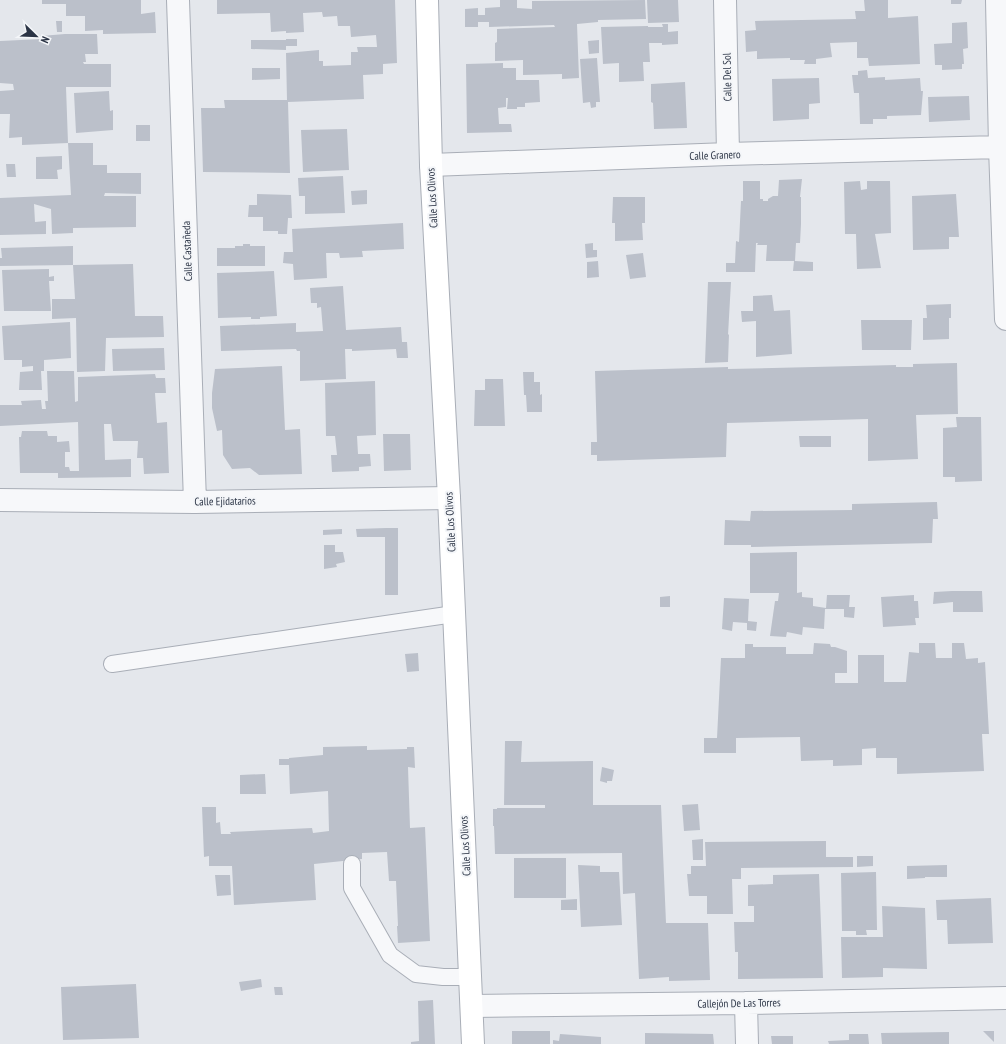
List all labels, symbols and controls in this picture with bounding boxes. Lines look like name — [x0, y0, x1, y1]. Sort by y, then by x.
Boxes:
north arrow — [16, 16, 56, 56]
text: N — [38, 34, 53, 45]
street label: Calle Del Sol — [720, 52, 734, 101]
street label: Calle Granero — [689, 147, 741, 163]
street label: Calle Los Olivos — [423, 167, 441, 228]
street label: Calle Castañeda — [179, 221, 195, 281]
street label: Calle Los Olivos — [441, 491, 459, 552]
street label: Calle Ejidatarios — [194, 493, 256, 509]
street label: Calle Los Olivos — [456, 815, 474, 876]
street label: Callejón De Las Torres — [697, 995, 781, 1011]

